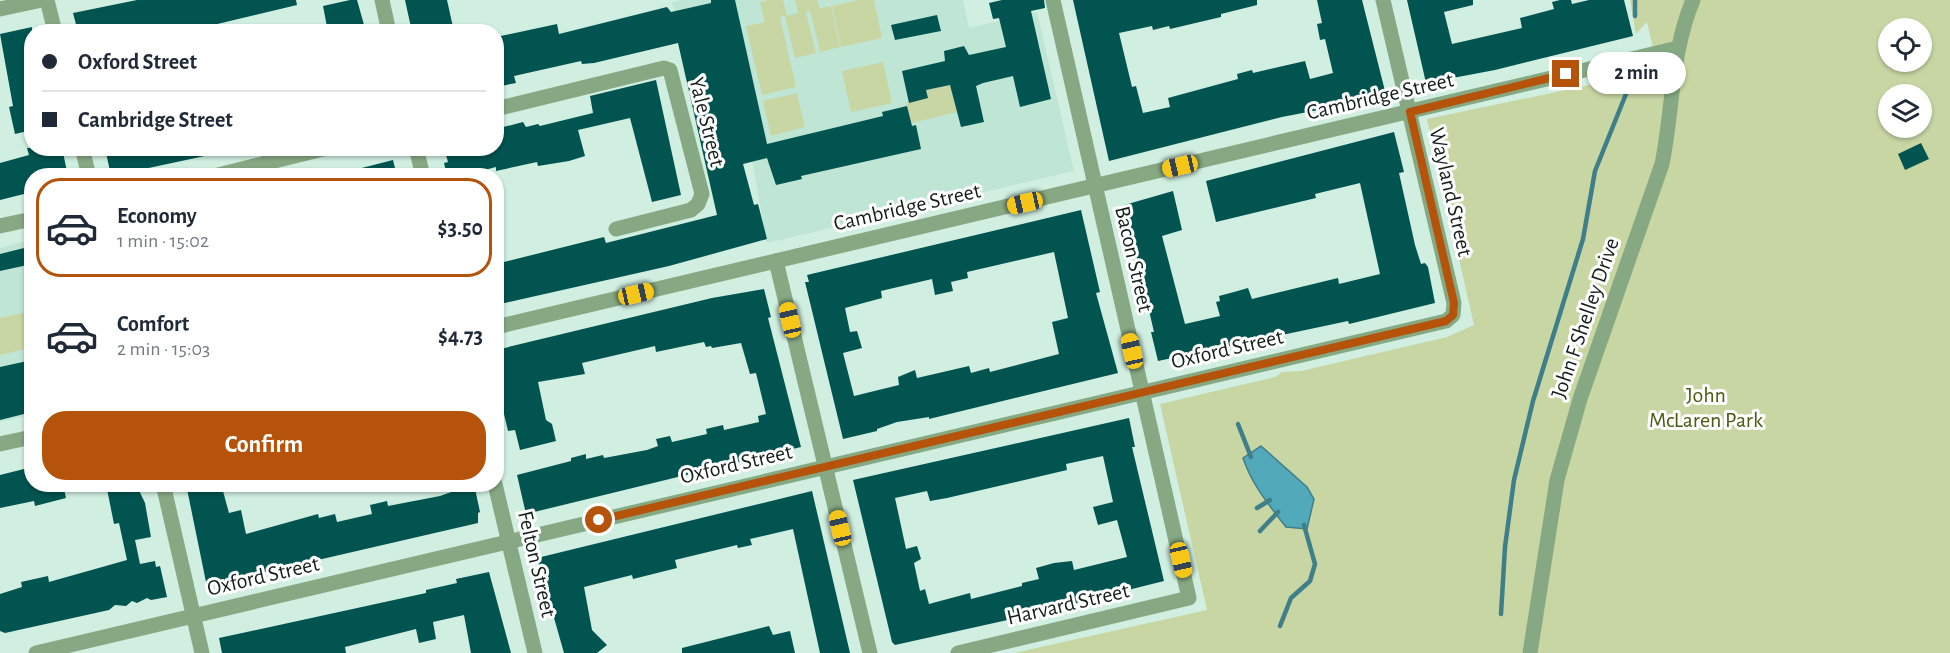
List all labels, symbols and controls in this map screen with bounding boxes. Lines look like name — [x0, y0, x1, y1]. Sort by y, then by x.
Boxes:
map controls — [1878, 18, 1932, 138]
button: locate — [1878, 18, 1932, 72]
text: Oxford Street — [78, 51, 197, 73]
callout: 2 min — [1587, 53, 1686, 95]
route end — [1552, 60, 1579, 87]
text: 2 min — [1614, 63, 1659, 83]
street label: Cambridge Street — [1304, 68, 1456, 124]
street label: Yale Street — [685, 75, 729, 169]
button: layers — [1878, 84, 1932, 138]
text: Cambridge Street — [78, 109, 233, 131]
street label: Wayland Street — [1426, 126, 1476, 258]
car — [1160, 153, 1200, 179]
street label: Cambridge Street — [831, 179, 983, 235]
car — [1005, 190, 1045, 216]
icon: car — [45, 201, 99, 255]
street label: Bacon Street — [1111, 204, 1157, 314]
text: Economy — [117, 205, 197, 227]
text: $3.50 — [438, 217, 483, 239]
text: 1 min · 15:02 — [117, 231, 209, 251]
street label: John F Shelley Drive — [1547, 235, 1623, 401]
car — [616, 281, 656, 307]
car — [777, 300, 803, 340]
icon: car — [45, 309, 99, 363]
text: Comfort — [117, 313, 189, 335]
text: $4.73 — [438, 325, 483, 347]
street label: Oxford Street — [1169, 325, 1285, 373]
car — [1119, 331, 1145, 371]
text: 2 min · 15:03 — [117, 339, 210, 359]
park label: John McLaren Park — [1649, 384, 1763, 431]
button: Confirm — [42, 411, 486, 480]
street label: Oxford Street — [678, 440, 794, 488]
route start — [585, 506, 612, 533]
car — [827, 508, 853, 548]
street label: Felton Street — [514, 509, 560, 619]
car — [1168, 540, 1194, 580]
street label: Oxford Street — [205, 552, 321, 600]
street label: Harvard Street — [1005, 579, 1131, 629]

